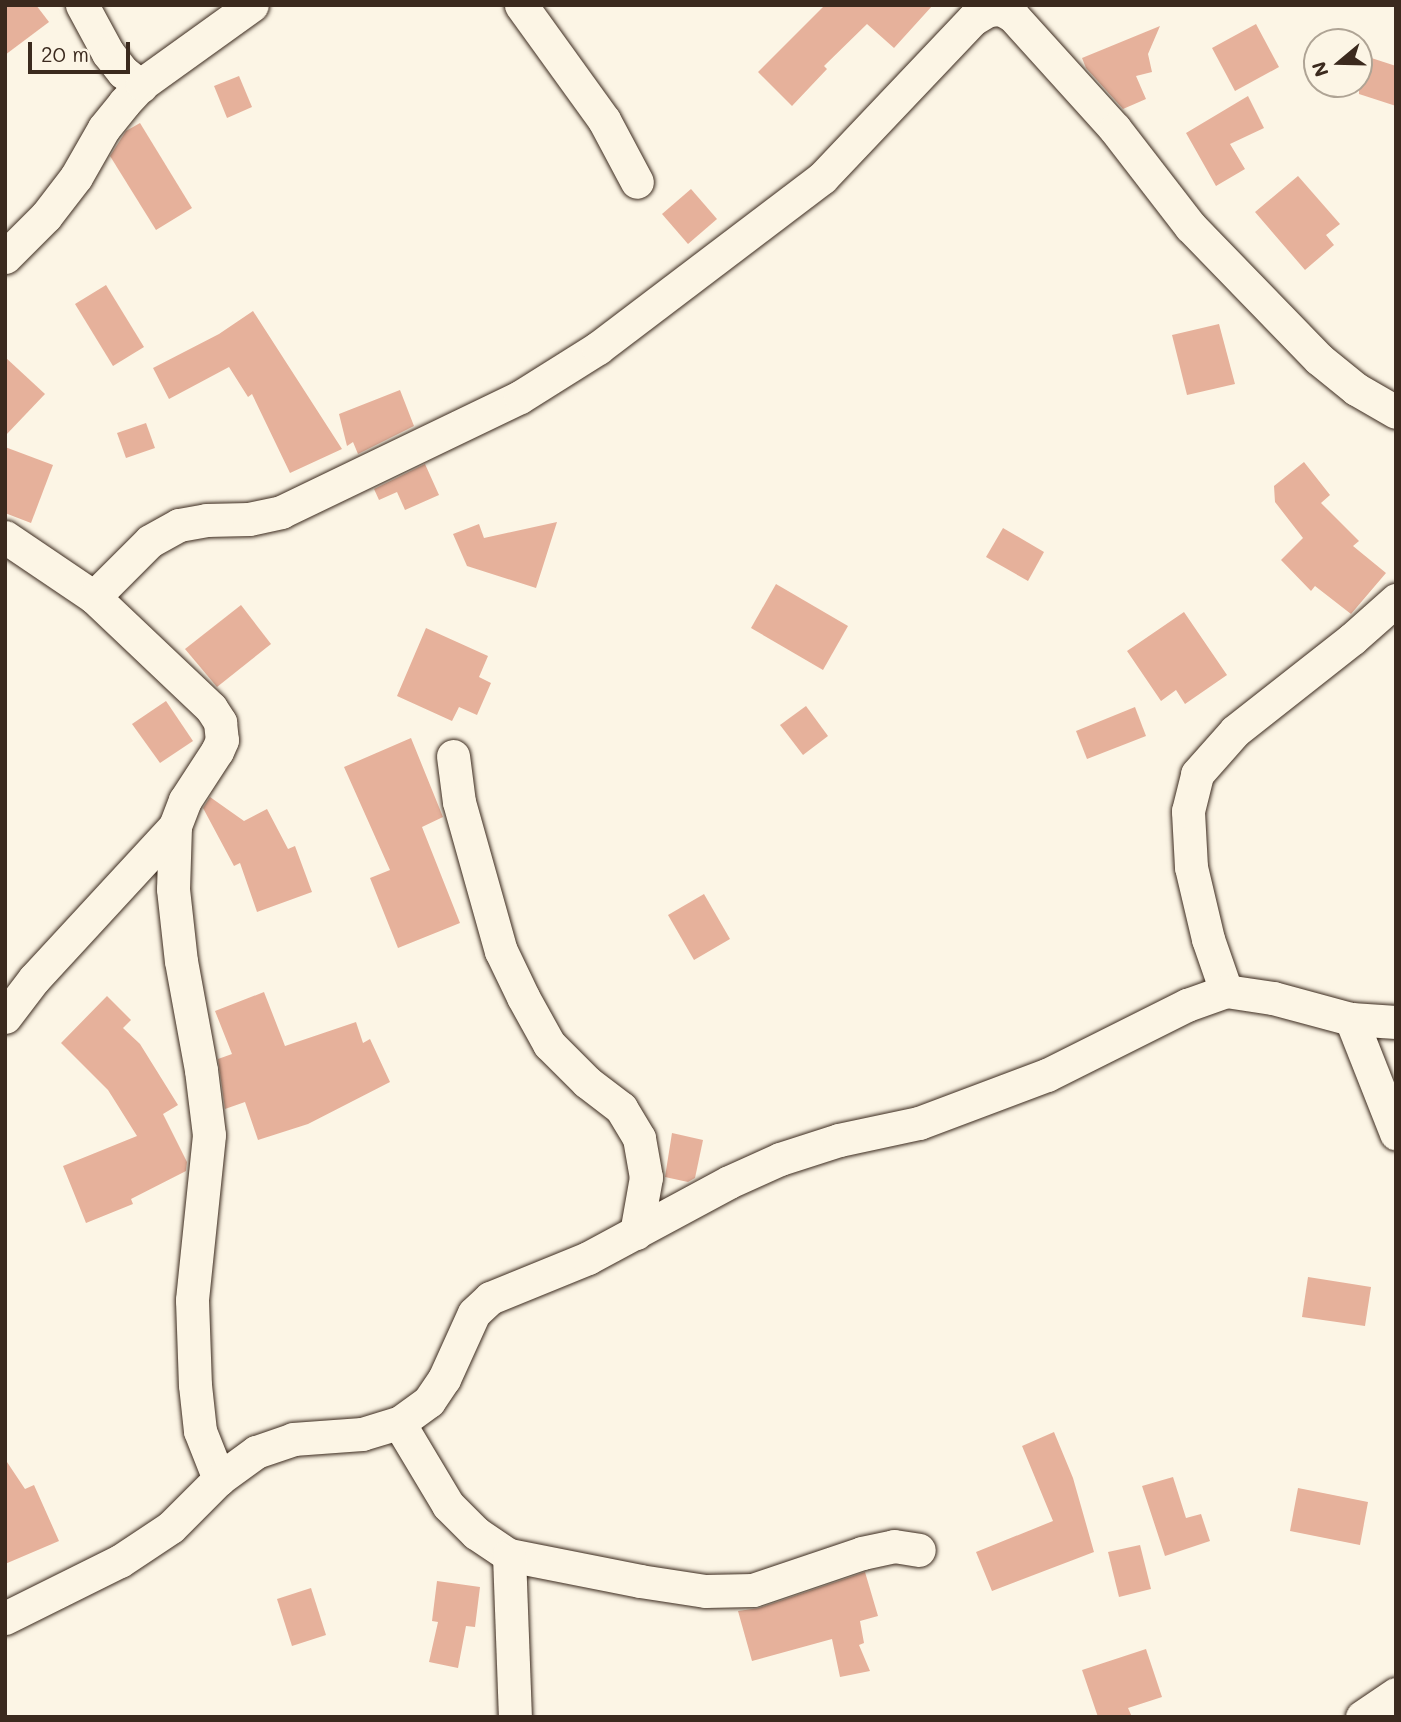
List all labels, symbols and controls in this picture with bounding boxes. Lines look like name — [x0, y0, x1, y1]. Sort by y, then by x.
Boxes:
scale bar — [32, 28, 133, 72]
north arrow — [1303, 28, 1373, 98]
text: 20 m — [41, 40, 89, 67]
text: N — [1305, 58, 1334, 80]

